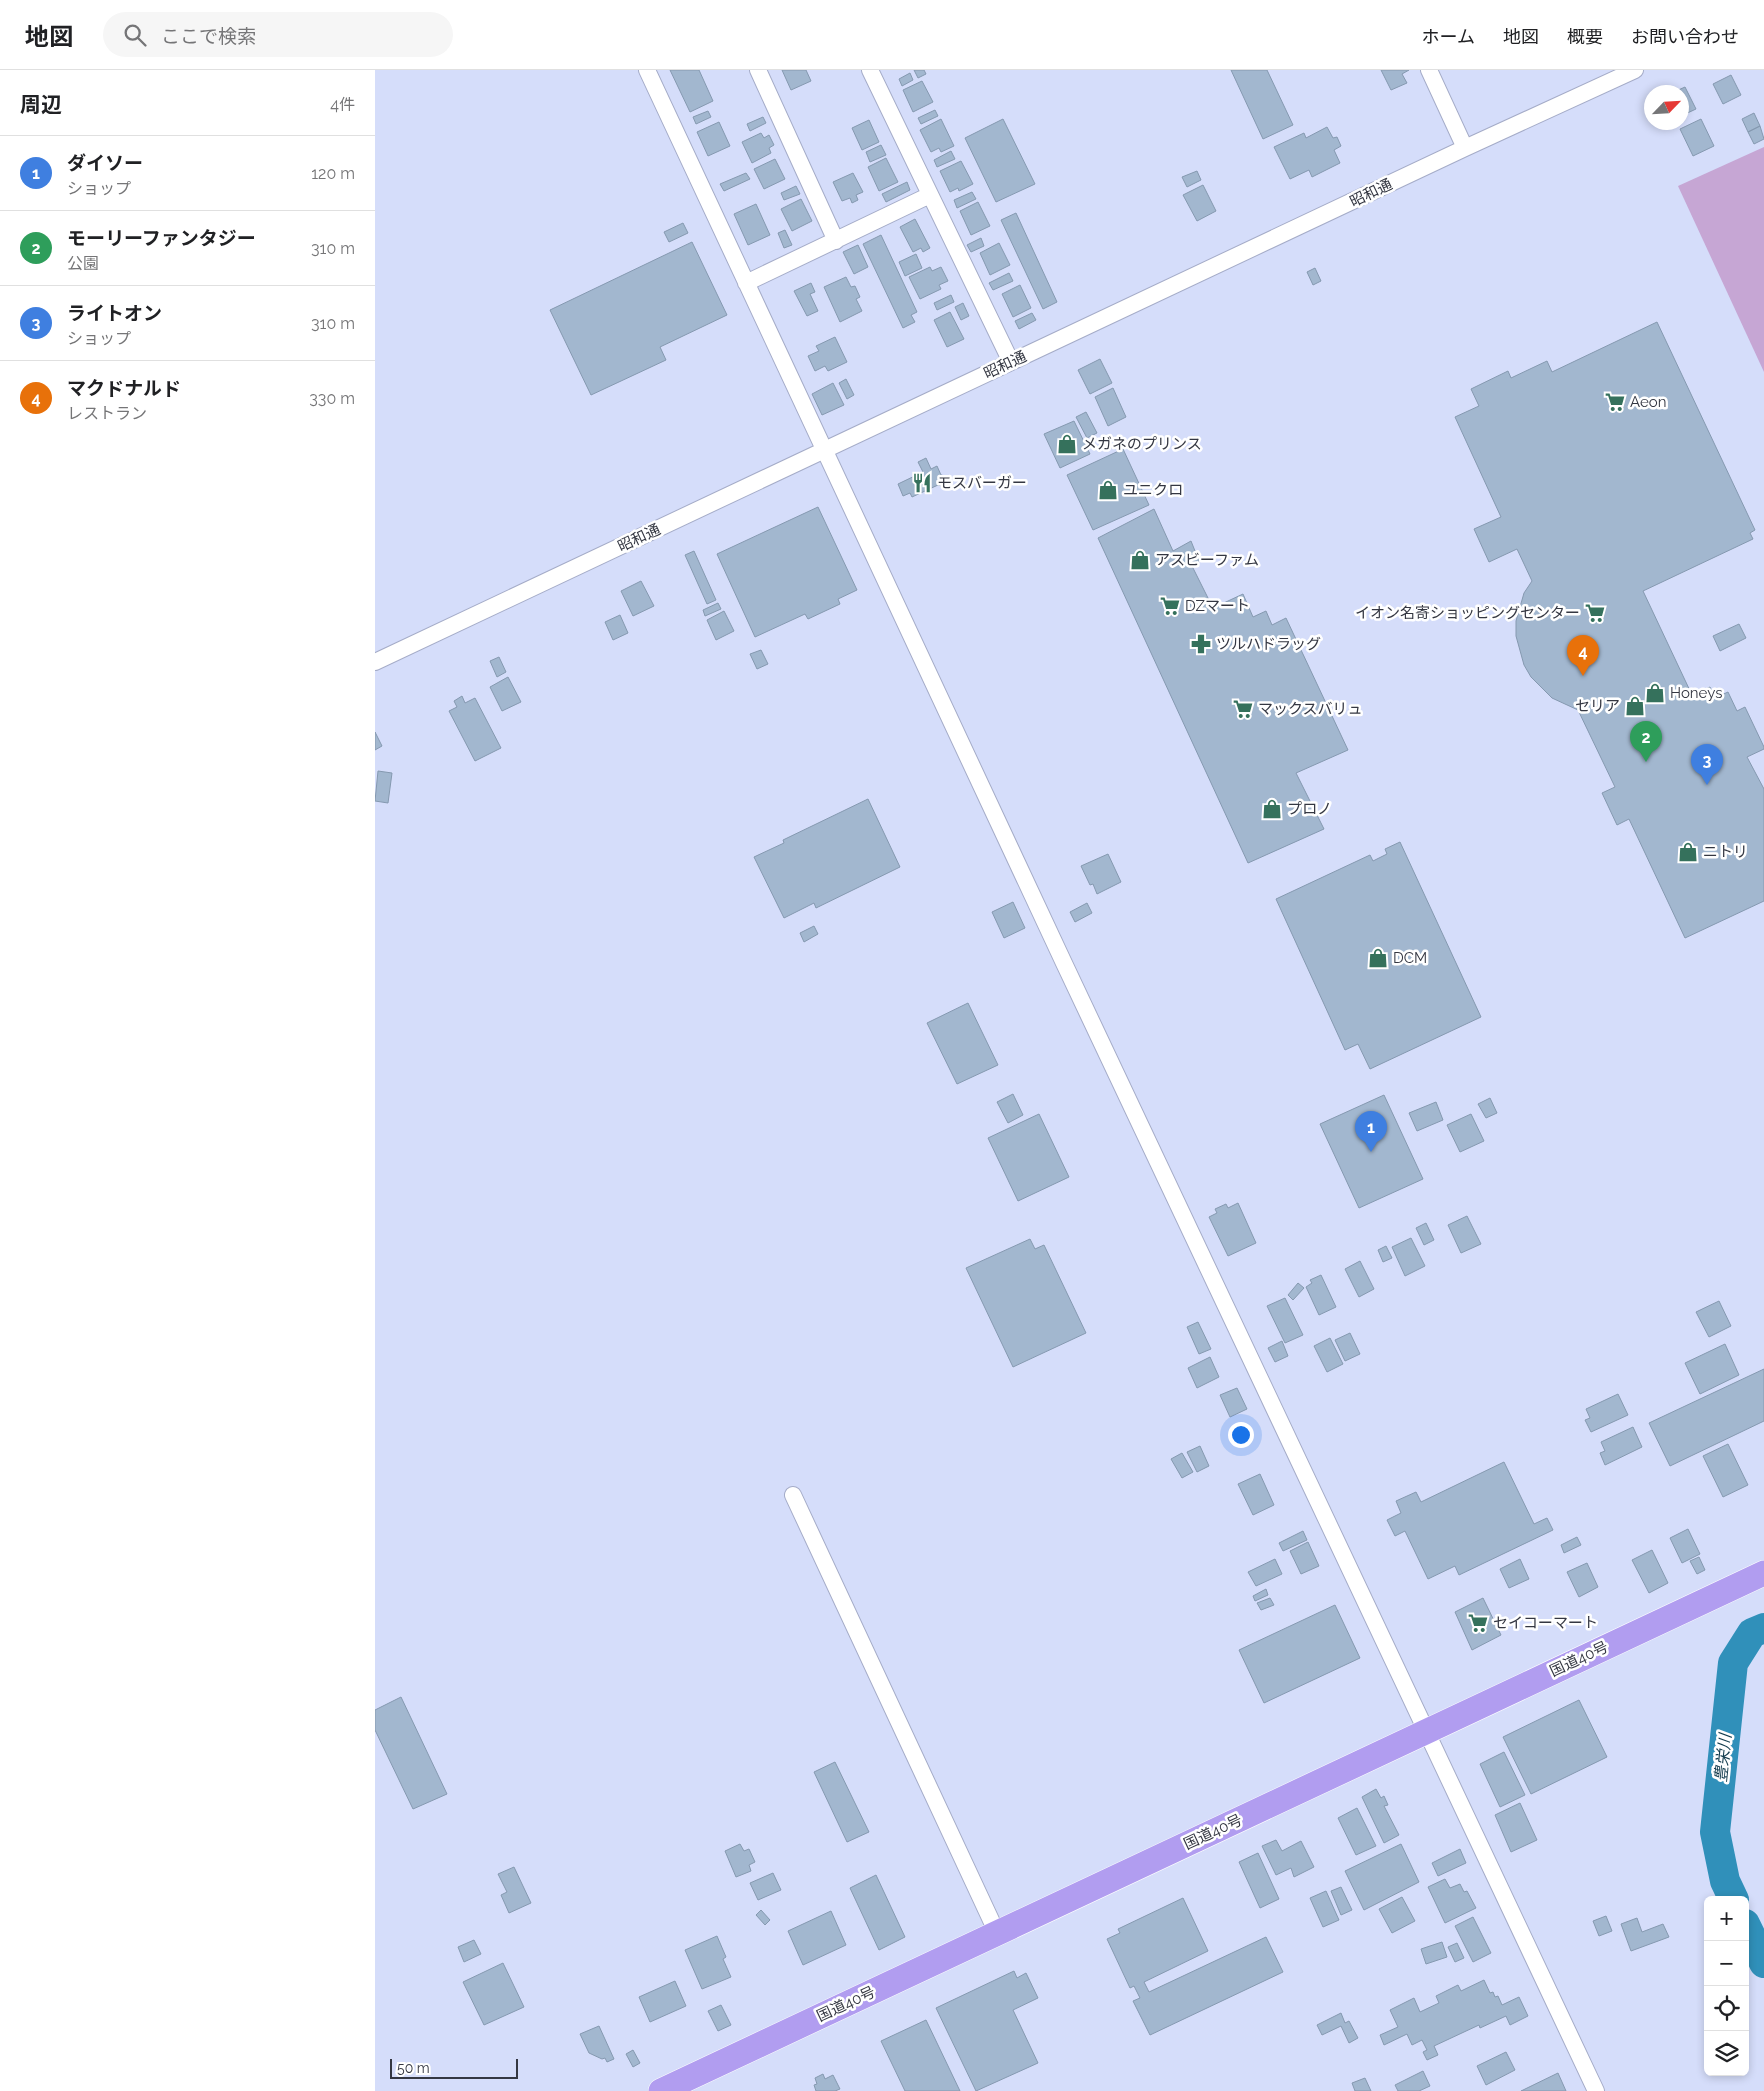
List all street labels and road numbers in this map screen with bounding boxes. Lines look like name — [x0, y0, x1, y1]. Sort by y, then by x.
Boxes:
street label: 昭和通 — [1347, 175, 1395, 211]
street label: 昭和通 — [981, 347, 1029, 383]
street label: 昭和通 — [615, 520, 663, 556]
street label: 国道40号 — [1547, 1638, 1611, 1680]
street label: 国道40号 — [1181, 1811, 1245, 1853]
street label: 国道40号 — [814, 1983, 878, 2025]

